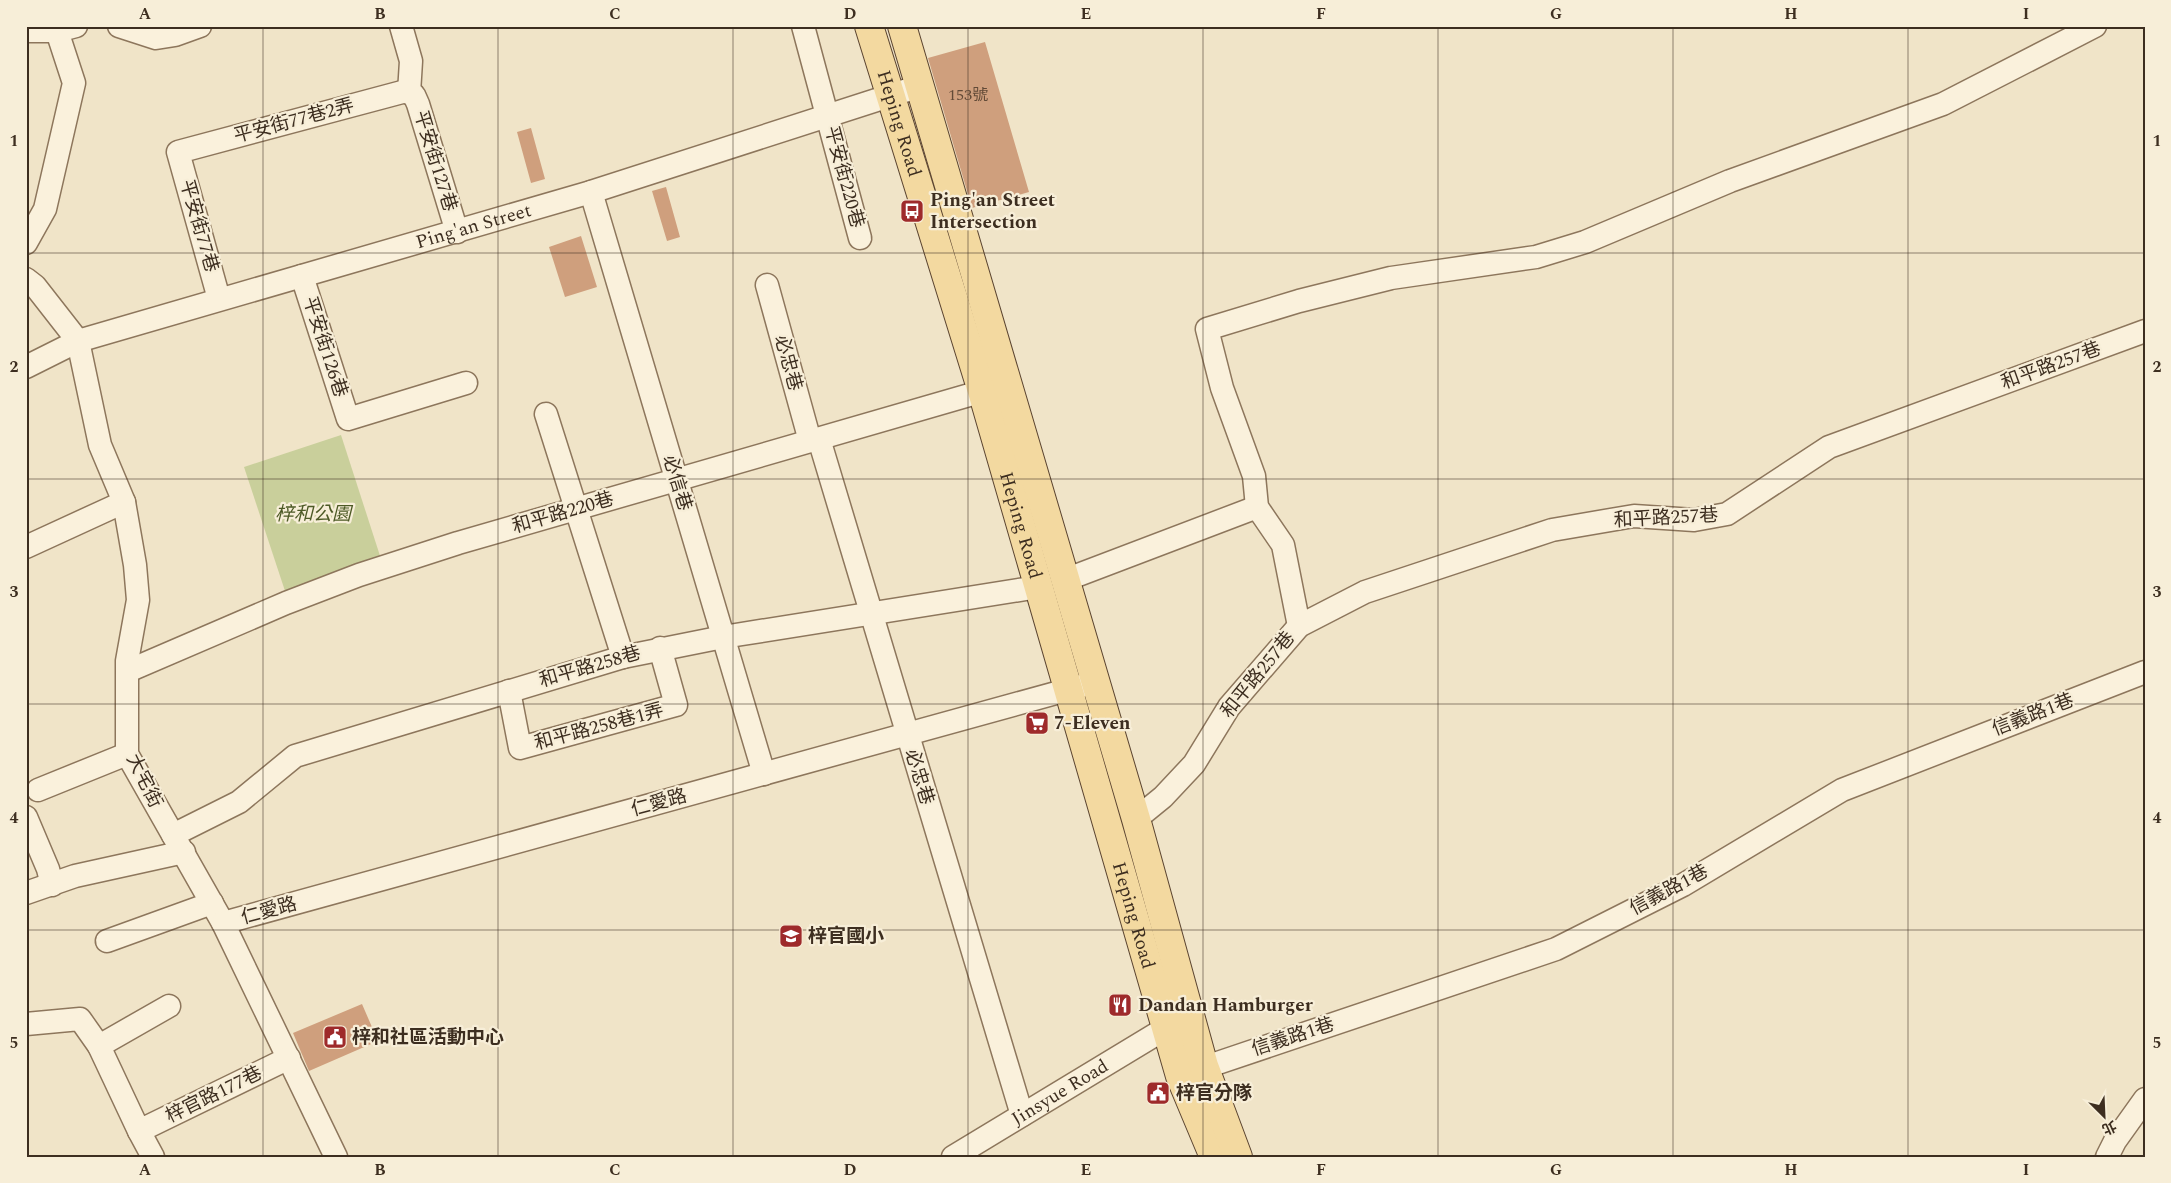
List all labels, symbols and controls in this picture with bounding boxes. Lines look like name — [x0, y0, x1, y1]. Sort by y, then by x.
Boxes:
text: A — [139, 2, 152, 26]
text: B — [374, 2, 386, 26]
text: C — [609, 2, 621, 26]
text: D — [844, 2, 857, 26]
text: E — [1081, 2, 1091, 26]
text: F — [1316, 2, 1326, 26]
text: G — [1550, 2, 1562, 26]
text: H — [1784, 2, 1798, 26]
text: I — [2023, 2, 2029, 26]
street label: Heping Road — [869, 66, 929, 180]
house number: 153號 — [948, 83, 988, 107]
street label: 平安街77巷2弄 — [231, 91, 357, 151]
street label: 平安街127巷 — [406, 107, 464, 215]
street label: 平安街220巷 — [816, 123, 872, 231]
text: 1 — [10, 129, 18, 153]
text: 1 — [2153, 129, 2161, 153]
street label: 平安街77巷 — [172, 176, 226, 276]
place label: Ping'an Street Intersection — [930, 186, 1055, 237]
street label: Ping'an Street — [412, 195, 535, 257]
bus stop icon: Ping'an Street Intersection — [899, 198, 925, 224]
street label: 平安街126巷 — [295, 293, 355, 401]
street label: 必忠巷 — [767, 332, 809, 394]
street label: 和平路257巷 — [1997, 335, 2105, 397]
text: 2 — [10, 355, 19, 379]
text: 2 — [2153, 355, 2162, 379]
street label: 必信巷 — [655, 451, 699, 515]
street label: Heping Road — [992, 468, 1050, 582]
street label: 和平路220巷 — [509, 485, 617, 541]
park label: 梓和公園 — [275, 500, 354, 529]
street label: 和平路257巷 — [1613, 501, 1719, 535]
text: 3 — [10, 580, 19, 604]
text: 3 — [2153, 580, 2162, 604]
street label: 和平路257巷 — [1214, 625, 1302, 725]
street label: 和平路258巷 — [536, 639, 644, 695]
street label: 信義路1巷 — [1988, 686, 2078, 744]
street label: 和平路258巷1弄 — [531, 696, 667, 758]
place label: 7-Eleven — [1054, 709, 1131, 738]
supermarket icon: 7-Eleven — [1024, 710, 1050, 736]
street label: 必忠巷 — [897, 745, 941, 809]
street label: 大宅街 — [118, 749, 170, 813]
street label: 仁愛路 — [628, 782, 690, 824]
text: 4 — [10, 806, 19, 830]
text: 4 — [2153, 806, 2162, 830]
street label: 信義路1巷 — [1624, 857, 1714, 923]
street label: Heping Road — [1104, 858, 1163, 972]
street label: 仁愛路 — [238, 890, 300, 932]
place label: 梓官國小 — [808, 922, 884, 951]
school or university icon: 梓官國小 — [778, 923, 804, 949]
place label: Dandan Hamburger — [1138, 991, 1314, 1020]
restaurant icon: Dandan Hamburger — [1107, 992, 1133, 1018]
street label: 信義路1巷 — [1248, 1010, 1338, 1064]
place label: 梓和社區活動中心 — [352, 1023, 504, 1052]
public building icon: 梓和社區活動中心 — [322, 1024, 348, 1050]
text: 5 — [10, 1031, 18, 1055]
text: 5 — [2153, 1031, 2161, 1055]
street label: Jinsyue Road — [1006, 1052, 1114, 1133]
street label: 梓官路177巷 — [161, 1059, 267, 1131]
place label: 梓官分隊 — [1176, 1079, 1252, 1108]
public building icon: 梓官分隊 — [1145, 1080, 1171, 1106]
north arrow — [2078, 1090, 2128, 1140]
text: 北 — [2098, 1115, 2120, 1140]
text: A — [139, 1158, 152, 1182]
text: B — [374, 1158, 386, 1182]
text: C — [609, 1158, 621, 1182]
text: D — [844, 1158, 857, 1182]
text: E — [1081, 1158, 1091, 1182]
text: F — [1316, 1158, 1326, 1182]
text: G — [1550, 1158, 1562, 1182]
text: H — [1784, 1158, 1798, 1182]
text: I — [2023, 1158, 2029, 1182]

